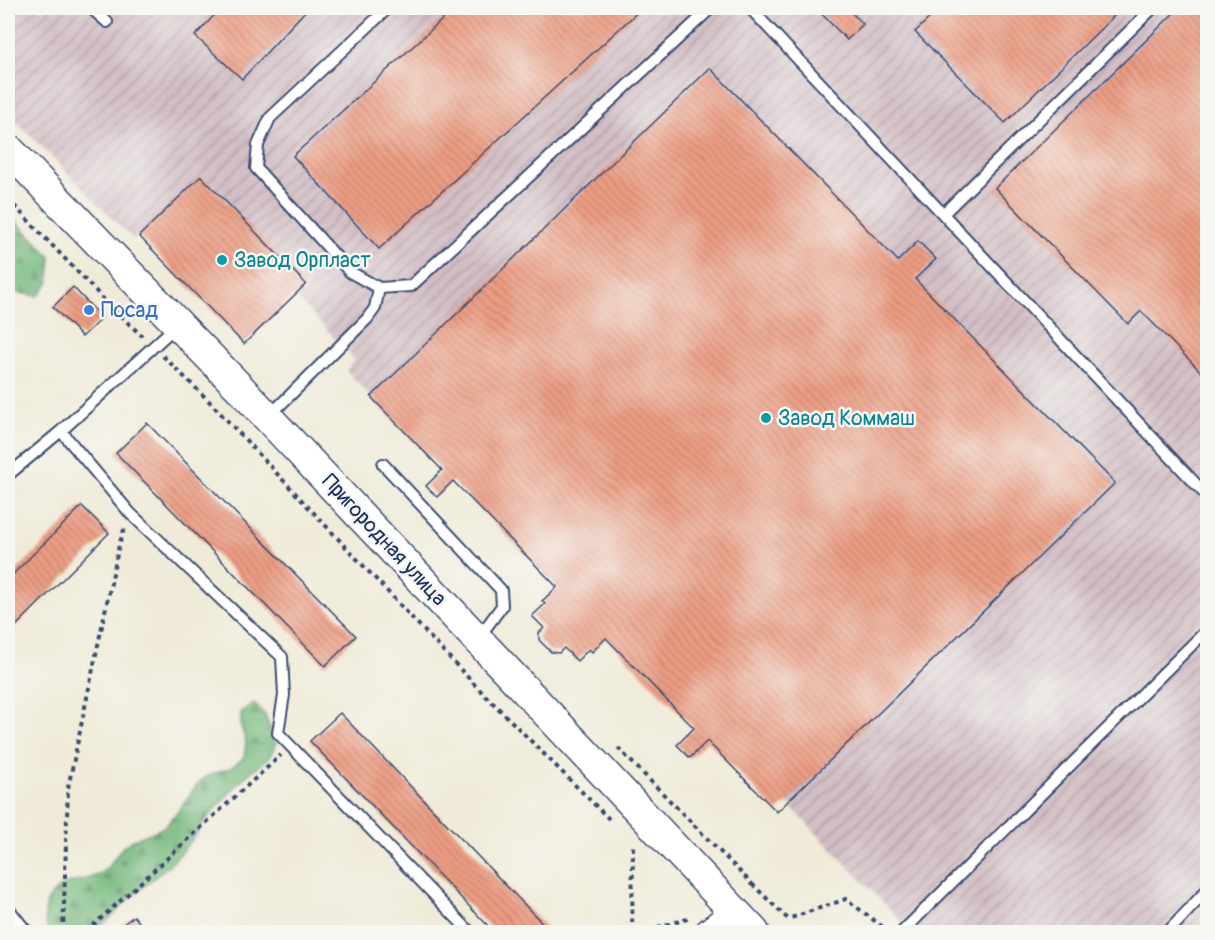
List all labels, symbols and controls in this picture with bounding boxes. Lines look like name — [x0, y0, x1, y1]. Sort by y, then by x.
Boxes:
place label: Завод Орпласт — [234, 247, 371, 274]
marker: Завод Орпласт — [215, 253, 229, 267]
place label: Посад — [101, 297, 158, 324]
marker: Посад — [82, 303, 96, 317]
place label: Завод Коммаш — [778, 405, 915, 432]
marker: Завод Коммаш — [759, 411, 773, 425]
street label: Пригородная улица — [316, 468, 452, 612]

